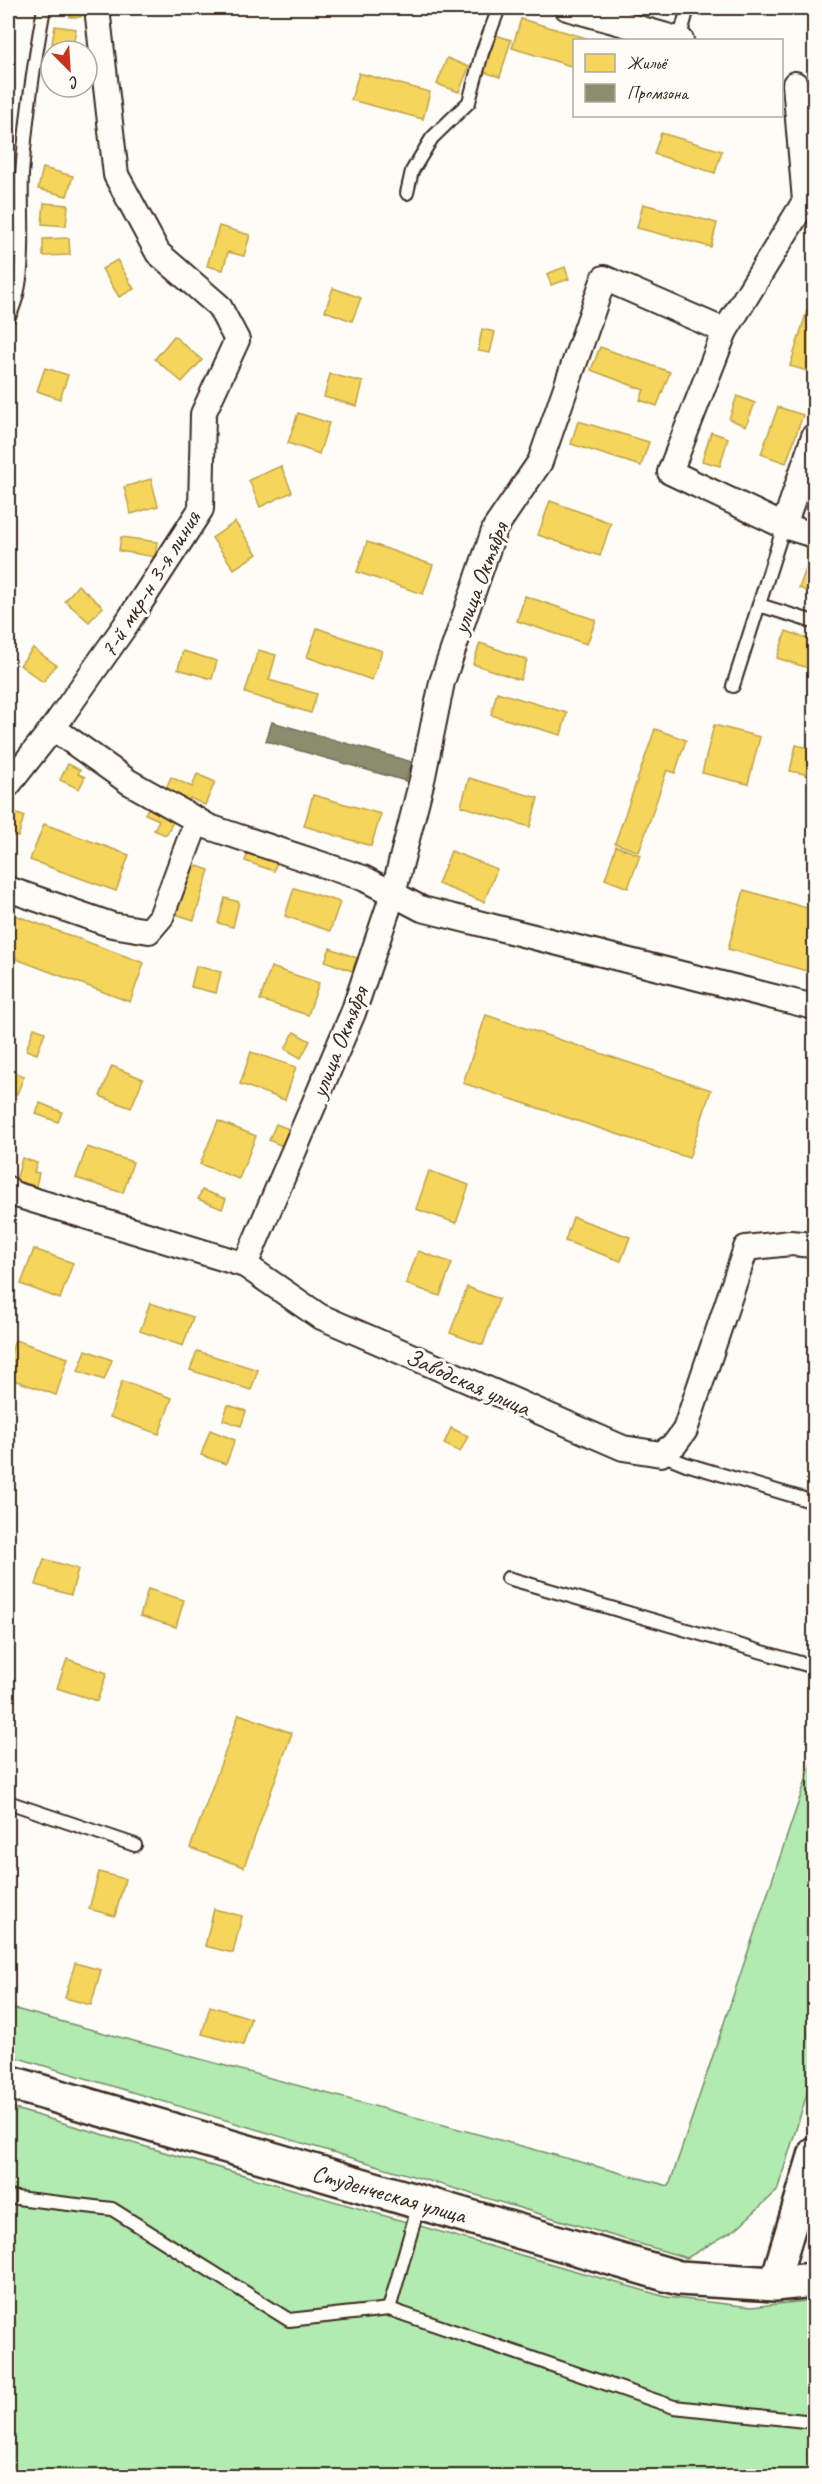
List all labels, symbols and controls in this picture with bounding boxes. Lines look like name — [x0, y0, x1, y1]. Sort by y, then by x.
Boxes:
north arrow — [39, 39, 99, 99]
legend — [573, 39, 783, 117]
text: Жильё — [627, 52, 669, 74]
text: С — [65, 71, 82, 93]
text: Промзона — [627, 82, 689, 104]
street label: 7-й мкр-н 3-я линия — [93, 504, 208, 663]
street label: улица Октября — [444, 517, 516, 640]
street label: улица Октября — [302, 981, 375, 1104]
street label: Заводская улица — [401, 1341, 536, 1423]
street label: Студенческая улица — [309, 2158, 471, 2231]

